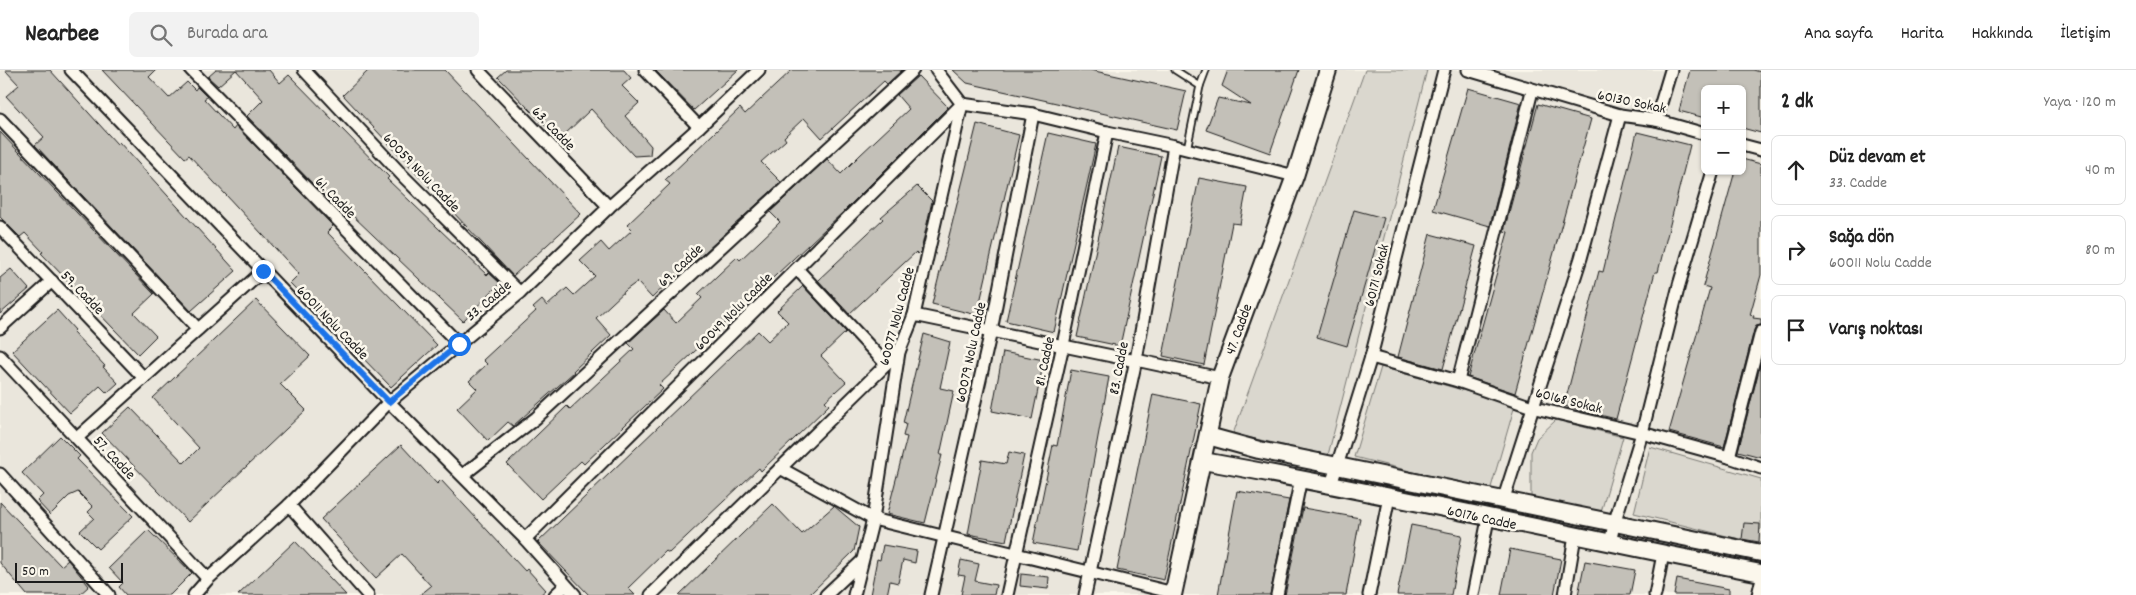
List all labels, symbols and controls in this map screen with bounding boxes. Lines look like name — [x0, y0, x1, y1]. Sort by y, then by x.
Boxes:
search box — [129, 12, 479, 57]
text: Nearbee — [25, 18, 99, 52]
icon: search — [147, 21, 175, 49]
text: Burada ara — [187, 21, 267, 48]
text: Ana sayfa — [1804, 22, 1873, 47]
text: Harita — [1901, 22, 1943, 47]
text: Hakkında — [1971, 22, 2032, 47]
text: İletişim — [2060, 22, 2111, 47]
street label: 60130 Sokak — [1595, 85, 1668, 121]
map controls — [1701, 85, 1746, 175]
button: + — [1701, 85, 1746, 130]
text: 2 dk — [1781, 88, 1813, 118]
text: Yaya · 120 m — [2044, 91, 2116, 114]
street label: 63. Cadde — [526, 102, 580, 157]
street label: 60059 Nolu Cadde — [377, 128, 465, 219]
button: − — [1701, 130, 1746, 175]
text: Düz devam et — [1829, 145, 1925, 172]
icon: ahead — [1782, 156, 1810, 184]
text: 40 m — [2085, 159, 2115, 182]
street label: 61. Cadde — [309, 172, 361, 225]
text: 33. Cadde — [1829, 172, 1887, 195]
text: Sağa dön — [1829, 225, 1894, 252]
icon: right — [1782, 236, 1810, 264]
street label: 69. Cadde — [654, 239, 709, 293]
text: 80 m — [2085, 239, 2115, 262]
street label: 60171 Sokak — [1360, 242, 1396, 309]
text: 60011 Nolu Cadde — [1829, 252, 1932, 275]
route end — [252, 260, 275, 283]
street label: 60077 Nolu Cadde — [874, 264, 922, 368]
street label: 59. Cadde — [55, 266, 109, 321]
street label: 60049 Nolu Cadde — [690, 268, 779, 357]
street label: 33. Cadde — [461, 275, 517, 327]
street label: 60011 Nolu Cadde — [290, 281, 373, 366]
street label: 60079 Nolu Cadde — [951, 300, 993, 405]
street label: 47. Cadde — [1220, 301, 1259, 358]
icon: arrive — [1782, 316, 1810, 344]
text: Varış noktası — [1829, 317, 1923, 344]
route start — [448, 333, 471, 356]
street label: 81. Cadde — [1030, 334, 1062, 388]
street label: 83. Cadde — [1104, 340, 1136, 397]
street label: 60168 Sokak — [1533, 383, 1604, 421]
street label: 57. Cadde — [87, 431, 140, 486]
street label: 60176 Cadde — [1445, 501, 1519, 537]
scale bar — [15, 560, 122, 583]
text: 50 m — [22, 562, 49, 582]

